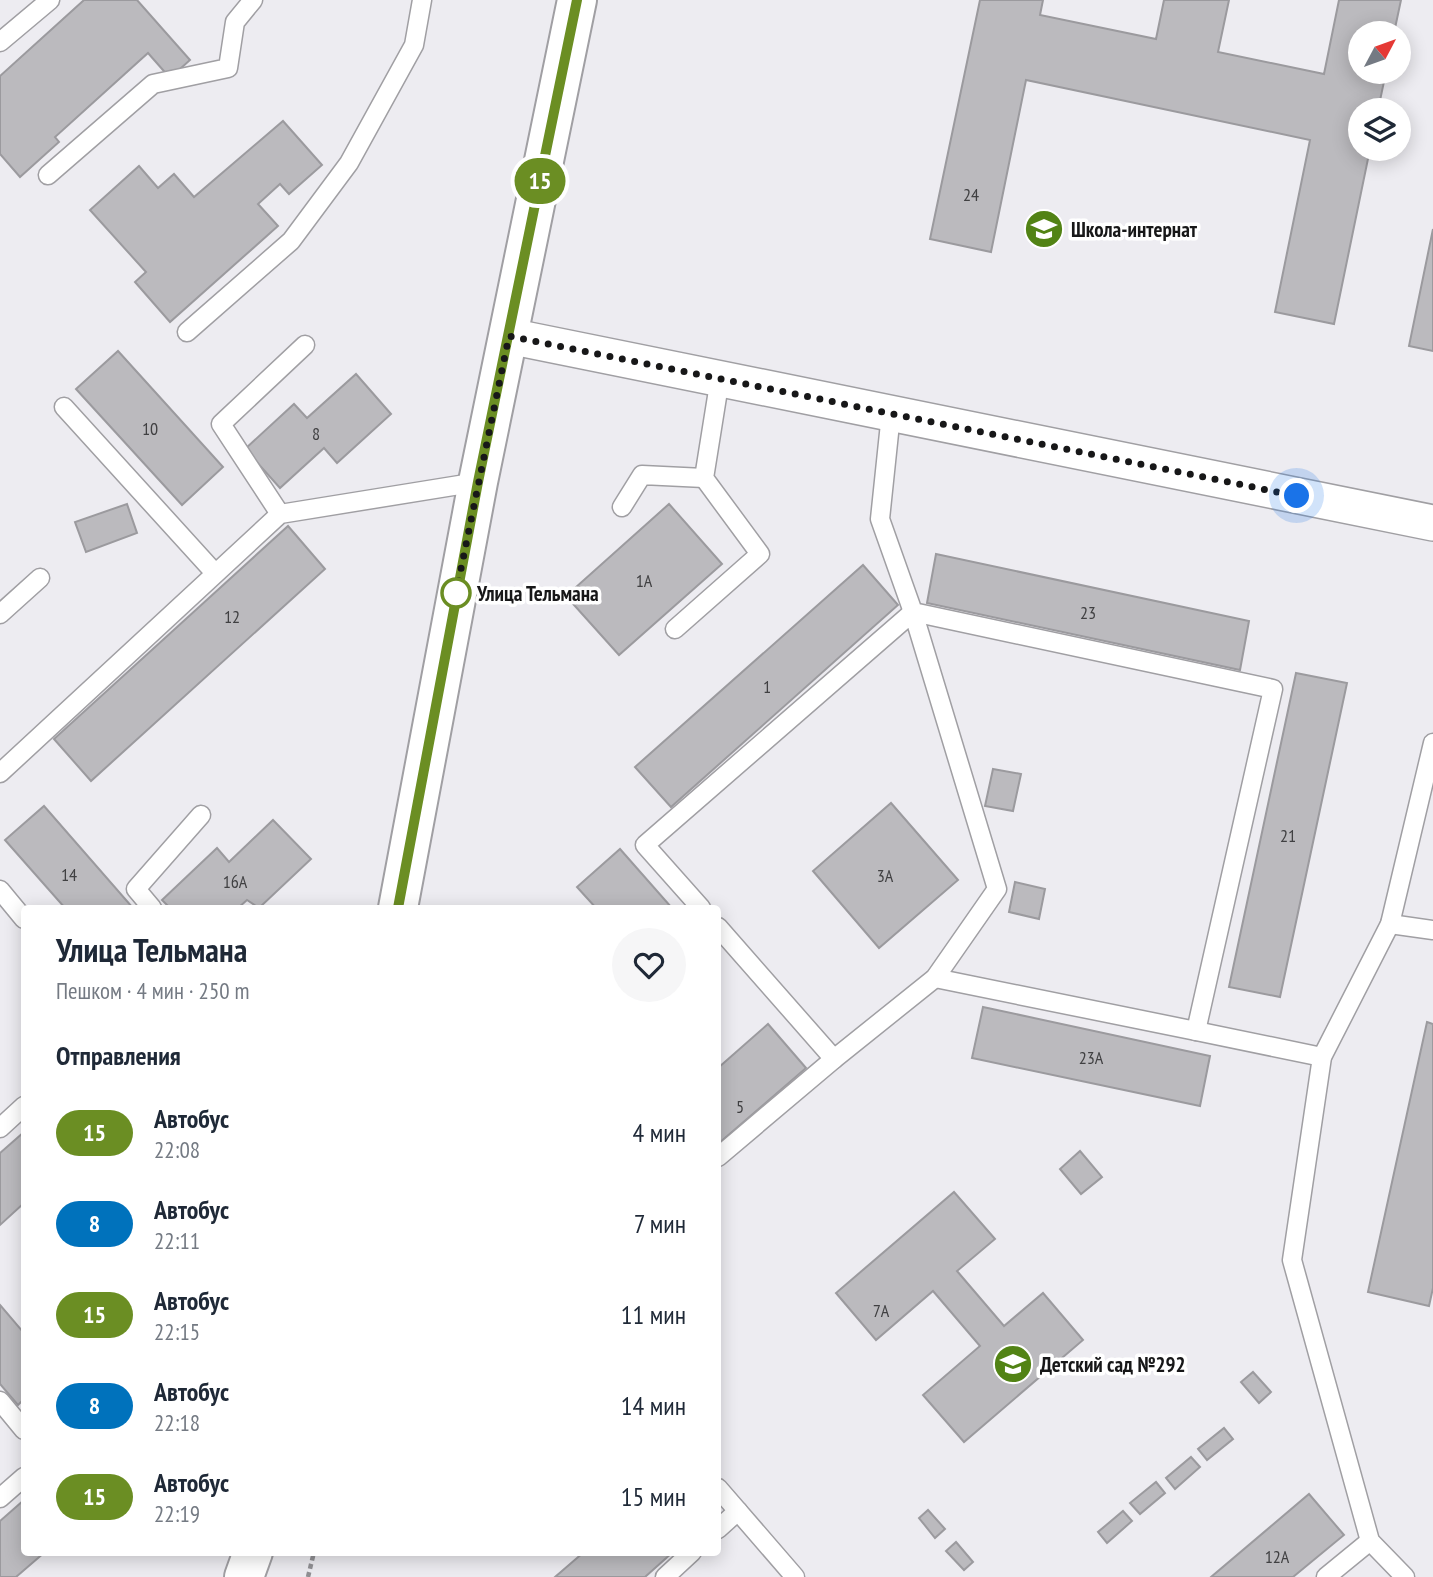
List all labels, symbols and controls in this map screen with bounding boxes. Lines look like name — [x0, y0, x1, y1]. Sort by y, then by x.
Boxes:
north arrow — [1348, 21, 1410, 84]
map controls — [1348, 21, 1411, 161]
button: layers — [1348, 98, 1411, 161]
line badge: 15 — [508, 158, 572, 204]
text: 15 — [529, 165, 551, 196]
house number: 24 — [963, 183, 979, 206]
school or university icon: Школа-интернат — [1023, 208, 1065, 250]
place label: Школа-интернат — [1071, 216, 1198, 243]
house number: 10 — [142, 417, 158, 440]
house number: 8 — [312, 422, 320, 445]
your location — [1279, 478, 1314, 513]
house number: 1А — [636, 569, 653, 592]
marker: Улица Тельмана — [441, 578, 471, 608]
place label: Улица Тельмана — [476, 580, 599, 607]
house number: 23 — [1080, 601, 1096, 624]
house number: 12 — [224, 605, 240, 628]
house number: 1 — [763, 675, 771, 698]
house number: 21 — [1280, 824, 1296, 847]
house number: 14 — [61, 863, 77, 886]
house number: 3А — [877, 864, 894, 887]
house number: 16А — [223, 870, 248, 893]
text: Улица Тельмана — [56, 928, 247, 971]
button: heart — [612, 928, 686, 1002]
text: Пешком · 4 мин · 250 m — [56, 976, 249, 1005]
text: Отправления — [56, 1039, 181, 1072]
house number: 23А — [1079, 1046, 1104, 1069]
house number: 5 — [736, 1095, 744, 1118]
text: Автобус — [154, 1102, 229, 1135]
text: 4 мин — [633, 1116, 686, 1149]
text: 15 — [83, 1117, 106, 1148]
text: 22:08 — [154, 1135, 200, 1164]
text: Автобус — [154, 1193, 229, 1226]
text: 7 мин — [634, 1207, 686, 1240]
text: 8 — [89, 1208, 100, 1239]
text: 22:11 — [154, 1226, 200, 1255]
text: Автобус — [154, 1284, 229, 1317]
text: 11 мин — [621, 1298, 686, 1331]
text: 15 — [83, 1299, 106, 1330]
house number: 7А — [873, 1299, 890, 1322]
text: 22:15 — [154, 1317, 200, 1346]
school or university icon: Детский сад №292 — [992, 1343, 1034, 1385]
place label: Детский сад №292 — [1040, 1351, 1186, 1378]
text: Автобус — [154, 1375, 229, 1408]
text: 14 мин — [621, 1389, 686, 1422]
text: 8 — [89, 1390, 100, 1421]
text: 22:18 — [154, 1408, 200, 1437]
text: Автобус — [154, 1466, 229, 1499]
text: 15 мин — [621, 1480, 686, 1513]
text: 15 — [83, 1481, 106, 1512]
text: 22:19 — [154, 1499, 200, 1528]
house number: 12А — [1265, 1545, 1290, 1568]

